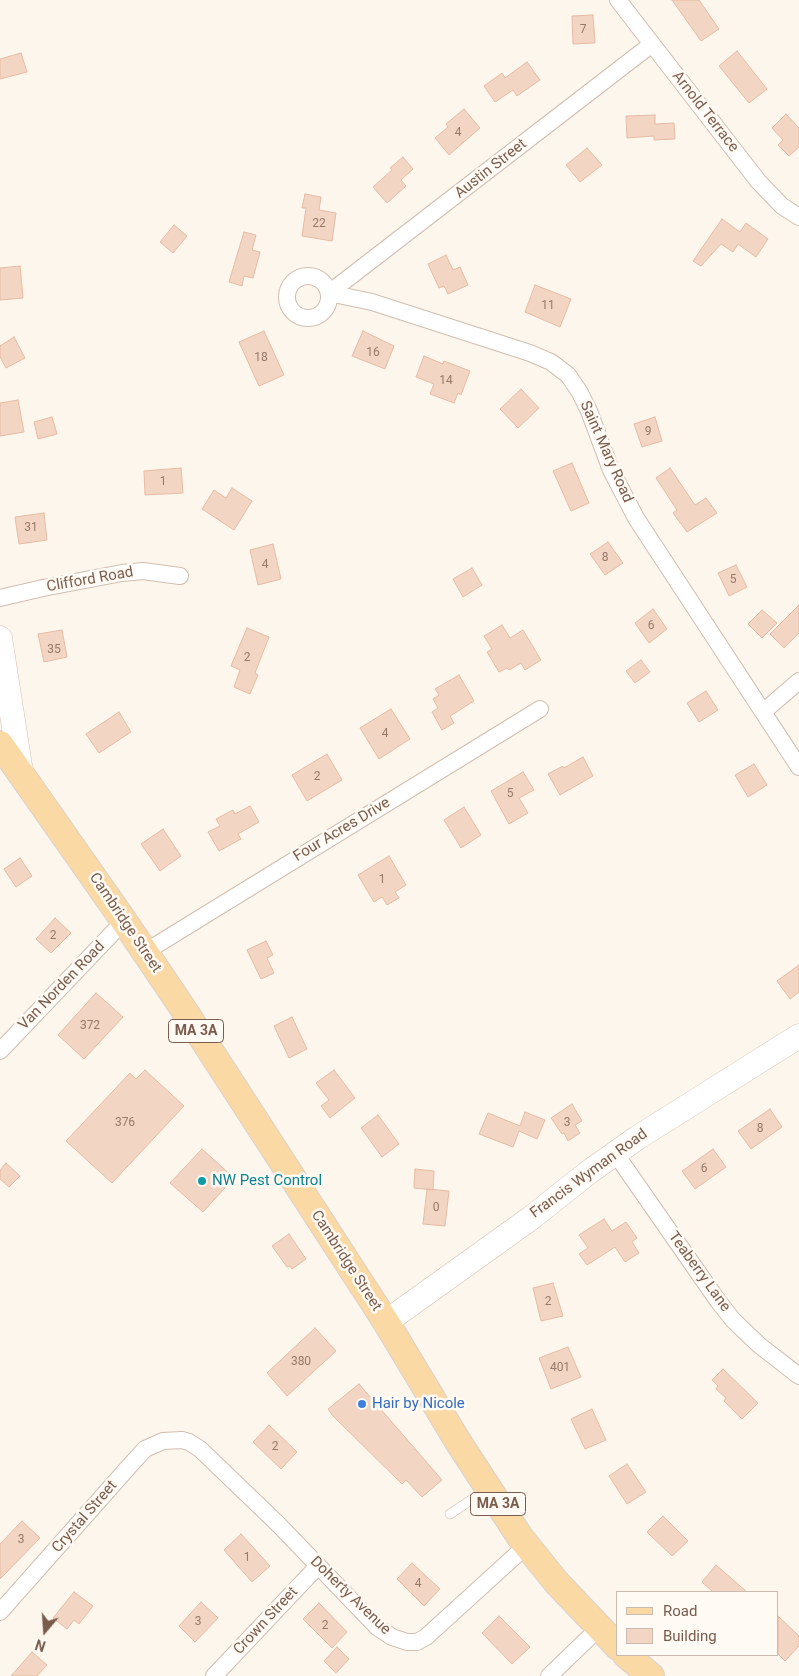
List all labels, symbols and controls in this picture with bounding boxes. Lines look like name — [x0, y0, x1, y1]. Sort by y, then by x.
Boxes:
house number: 7 — [580, 23, 586, 37]
street label: Arnold Terrace — [668, 68, 742, 156]
house number: 4 — [455, 126, 461, 140]
street label: Austin Street — [452, 135, 530, 203]
house number: 22 — [312, 217, 326, 231]
house number: 11 — [541, 299, 555, 313]
house number: 16 — [366, 346, 380, 360]
house number: 18 — [254, 351, 268, 365]
house number: 14 — [439, 374, 453, 388]
street label: Saint Mary Road — [576, 398, 636, 506]
house number: 9 — [645, 425, 651, 439]
house number: 1 — [160, 475, 166, 489]
house number: 31 — [24, 521, 38, 535]
house number: 8 — [602, 551, 608, 565]
house number: 4 — [262, 558, 268, 572]
street label: Clifford Road — [45, 564, 135, 596]
house number: 5 — [730, 573, 736, 587]
house number: 6 — [648, 619, 654, 633]
house number: 35 — [47, 643, 61, 657]
house number: 2 — [244, 651, 250, 665]
house number: 4 — [382, 727, 388, 741]
house number: 2 — [314, 770, 320, 784]
house number: 5 — [507, 787, 513, 801]
street label: Four Acres Drive — [290, 794, 394, 866]
street label: Cambridge Street — [85, 870, 165, 976]
house number: 1 — [379, 873, 385, 887]
house number: 2 — [50, 929, 56, 943]
street label: Van Norden Road — [15, 938, 109, 1034]
house number: 372 — [80, 1019, 100, 1033]
road number: MA 3A — [168, 1019, 224, 1042]
house number: 376 — [115, 1116, 135, 1130]
house number: 3 — [564, 1116, 570, 1130]
house number: 8 — [757, 1122, 763, 1136]
street label: Francis Wyman Road — [527, 1125, 651, 1223]
house number: 6 — [701, 1162, 707, 1176]
place label: NW Pest Control — [212, 1172, 322, 1190]
marker: NW Pest Control — [196, 1175, 208, 1187]
house number: 0 — [433, 1201, 439, 1215]
street label: Cambridge Street — [307, 1207, 385, 1315]
street label: Teaberry Lane — [664, 1229, 734, 1315]
house number: 2 — [545, 1295, 551, 1309]
house number: 380 — [291, 1355, 311, 1369]
house number: 401 — [550, 1361, 570, 1375]
place label: Hair by Nicole — [372, 1395, 465, 1413]
marker: Hair by Nicole — [356, 1398, 368, 1410]
house number: 2 — [272, 1440, 278, 1454]
street label: Crystal Street — [49, 1477, 121, 1557]
road number: MA 3A — [470, 1492, 526, 1516]
house number: 3 — [18, 1533, 24, 1547]
house number: 1 — [244, 1551, 250, 1565]
street label: Doherty Avenue — [306, 1553, 394, 1639]
house number: 4 — [415, 1577, 421, 1591]
street label: Crown Street — [230, 1583, 302, 1659]
legend — [616, 1591, 779, 1656]
text: Road — [663, 1602, 697, 1620]
north arrow — [20, 1606, 70, 1656]
house number: 3 — [195, 1615, 201, 1629]
house number: 2 — [322, 1619, 328, 1633]
text: Building — [663, 1627, 717, 1645]
text: N — [33, 1636, 48, 1654]

